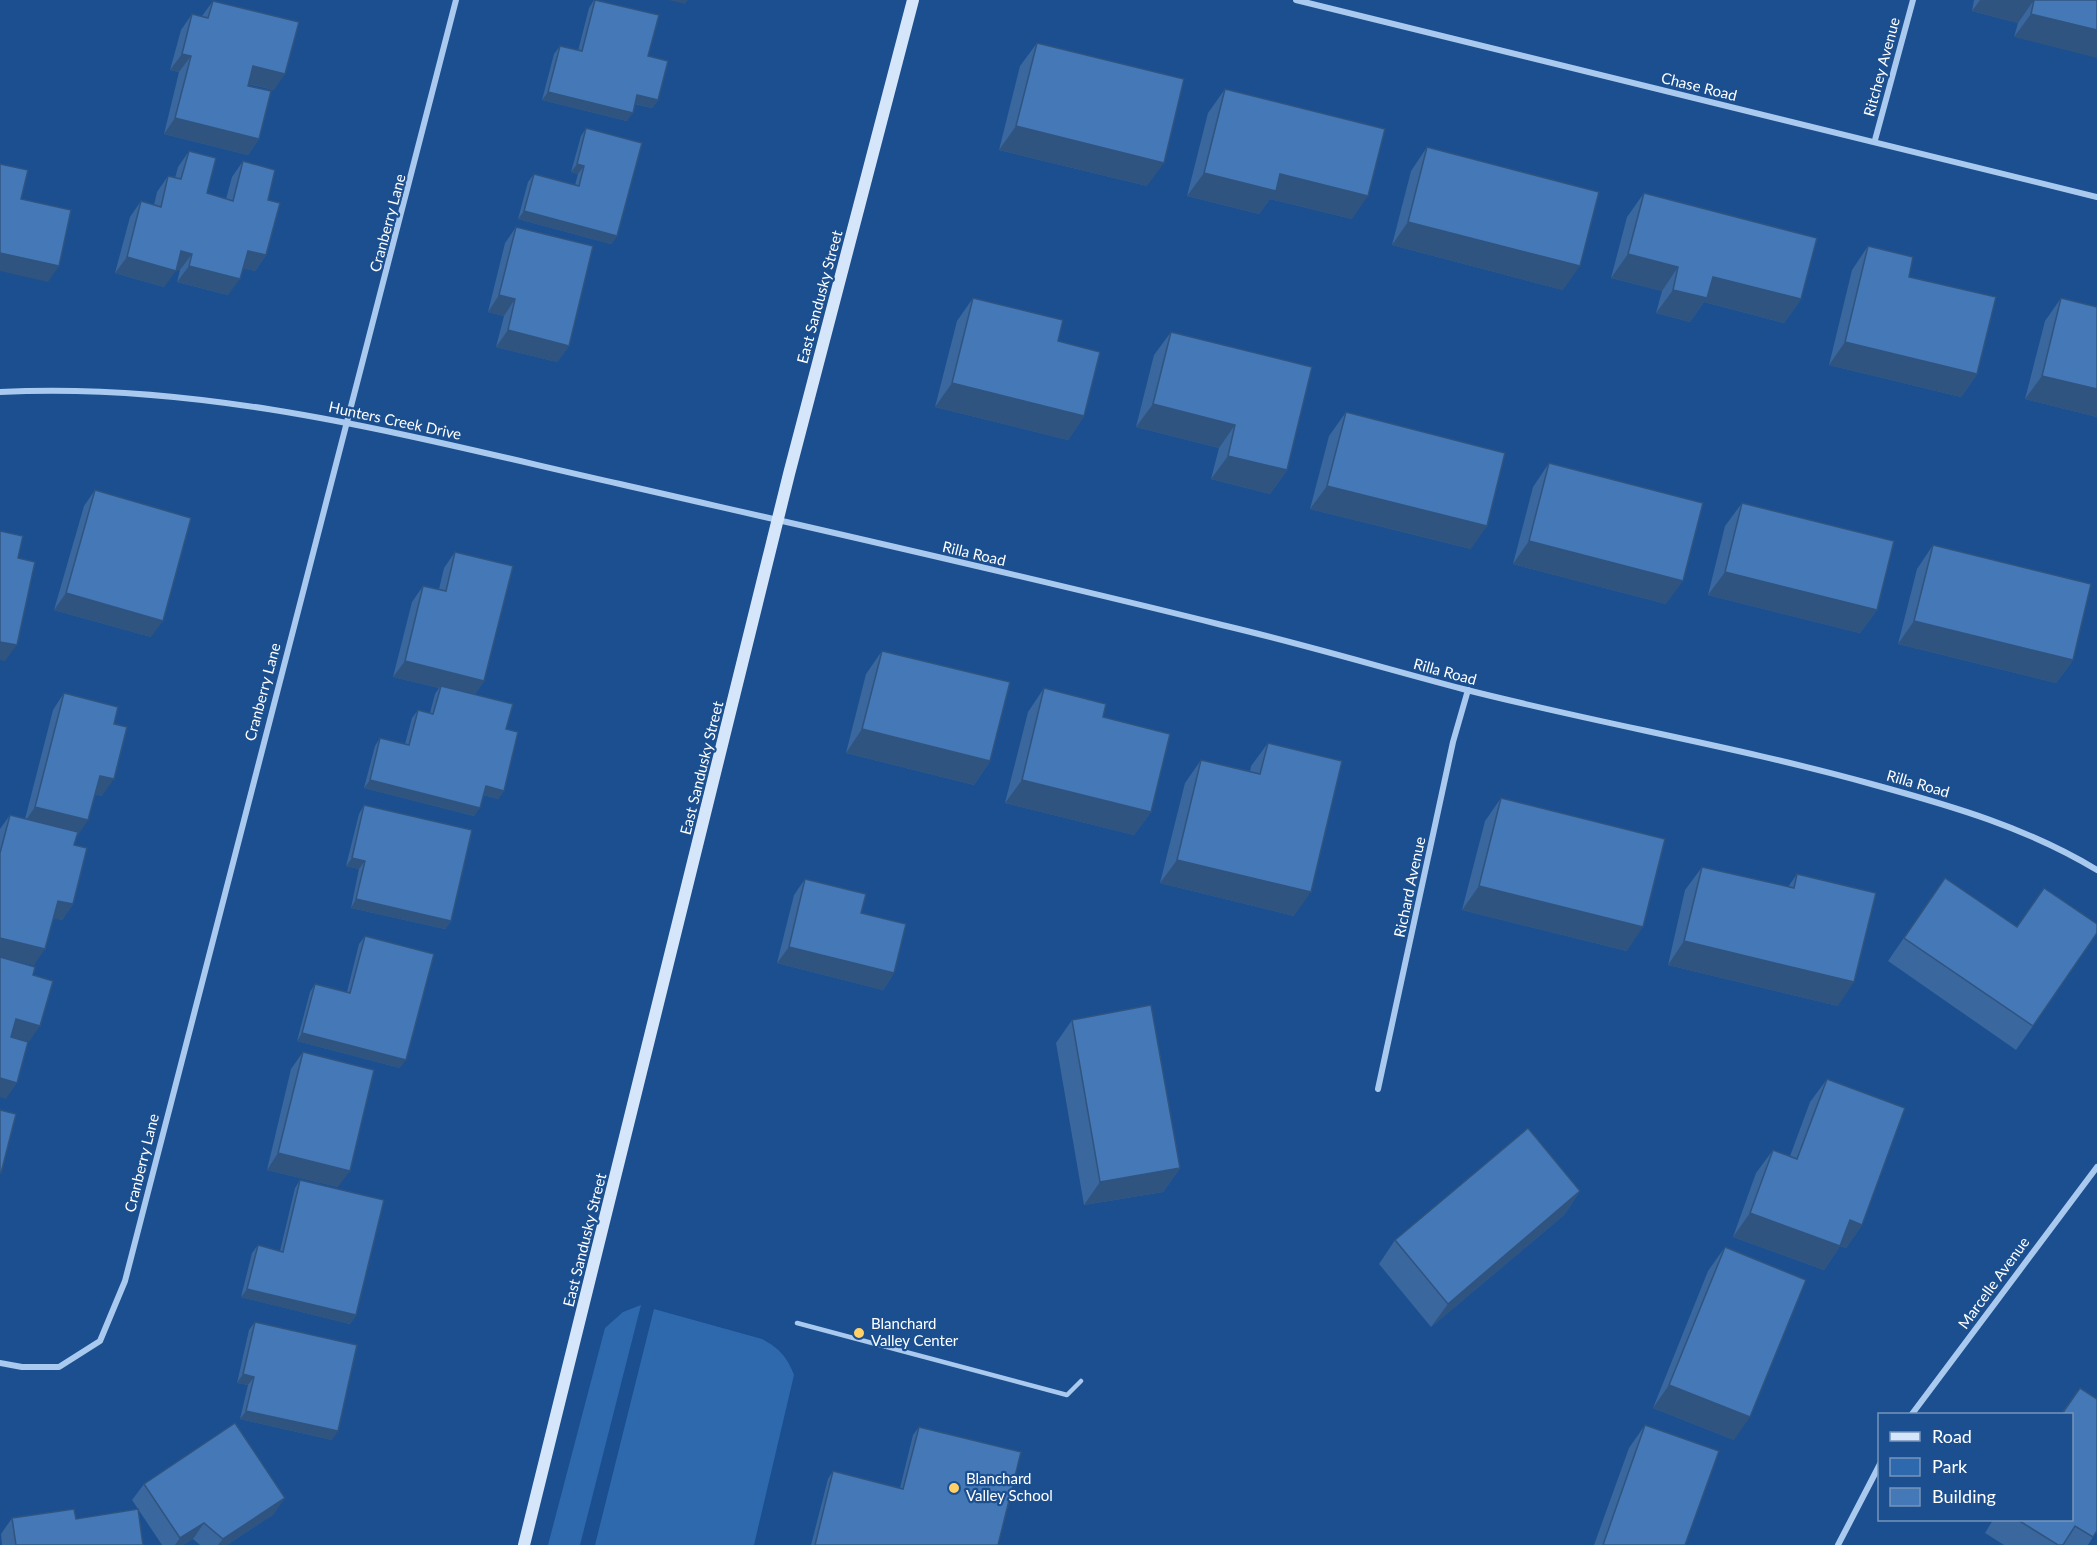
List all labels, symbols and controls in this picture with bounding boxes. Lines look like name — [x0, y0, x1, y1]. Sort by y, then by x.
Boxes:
street label: Ritchey Avenue — [1859, 15, 1903, 118]
street label: Chase Road — [1660, 68, 1739, 104]
street label: Cranberry Lane — [365, 172, 409, 274]
street label: East Sandusky Street — [793, 228, 846, 365]
street label: Hunters Creek Drive — [327, 397, 463, 443]
street label: Rilla Road — [941, 537, 1008, 569]
street label: Cranberry Lane — [240, 641, 284, 743]
street label: Rilla Road — [1412, 654, 1479, 688]
street label: East Sandusky Street — [676, 698, 727, 836]
street label: Rilla Road — [1885, 765, 1952, 801]
street label: Richard Avenue — [1390, 835, 1428, 939]
street label: Cranberry Lane — [120, 1111, 162, 1214]
street label: East Sandusky Street — [559, 1170, 610, 1308]
street label: Marcelle Avenue — [1954, 1233, 2033, 1332]
place label: Blanchard Valley Center — [871, 1314, 959, 1349]
marker: Blanchard Valley Center — [852, 1326, 866, 1340]
legend — [1878, 1413, 2073, 1521]
text: Road — [1932, 1425, 1972, 1447]
text: Park — [1932, 1455, 1968, 1477]
place label: Blanchard Valley School — [966, 1469, 1053, 1504]
marker: Blanchard Valley School — [947, 1481, 961, 1495]
text: Building — [1932, 1485, 1996, 1507]

